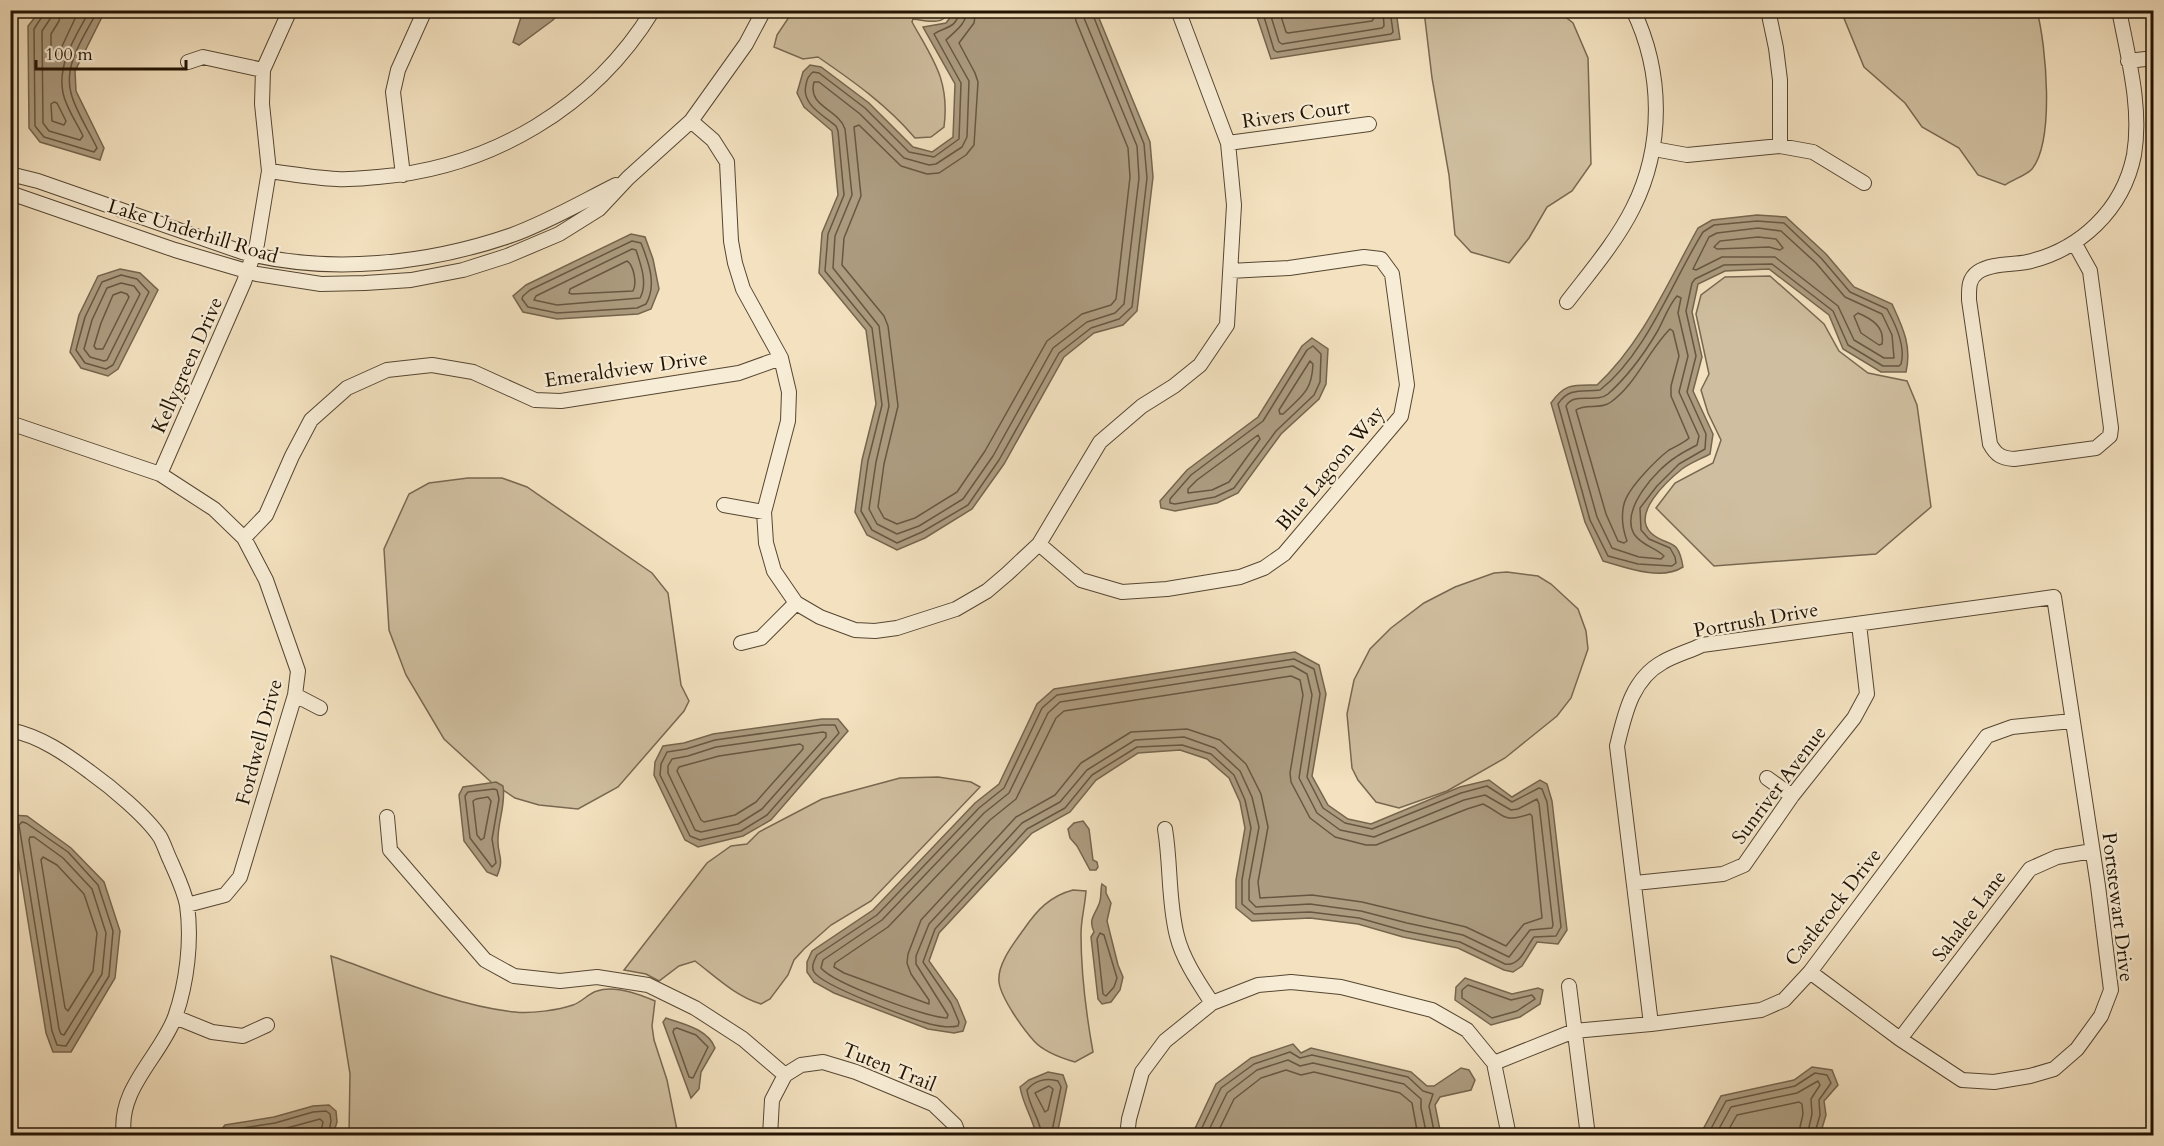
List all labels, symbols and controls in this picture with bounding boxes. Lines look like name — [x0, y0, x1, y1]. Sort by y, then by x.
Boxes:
scale bar — [36, 33, 186, 71]
text: 100 m — [45, 42, 93, 67]
street label: Rivers Court — [1240, 93, 1352, 135]
street label: Lake Underhill Road — [105, 192, 282, 270]
street label: Kellygreen Drive — [145, 293, 229, 437]
street label: Emeraldview Drive — [543, 344, 709, 394]
street label: Blue Lagoon Way — [1270, 399, 1391, 536]
street label: Portrush Drive — [1692, 596, 1820, 644]
street label: Fordwell Drive — [229, 676, 289, 808]
street label: Sunriver Avenue — [1725, 720, 1833, 850]
street label: Portstewart Drive — [2095, 831, 2141, 983]
street label: Castlerock Drive — [1778, 842, 1888, 972]
street label: Sahalee Lane — [1926, 865, 2012, 967]
street label: Tuten Trail — [838, 1036, 940, 1098]

